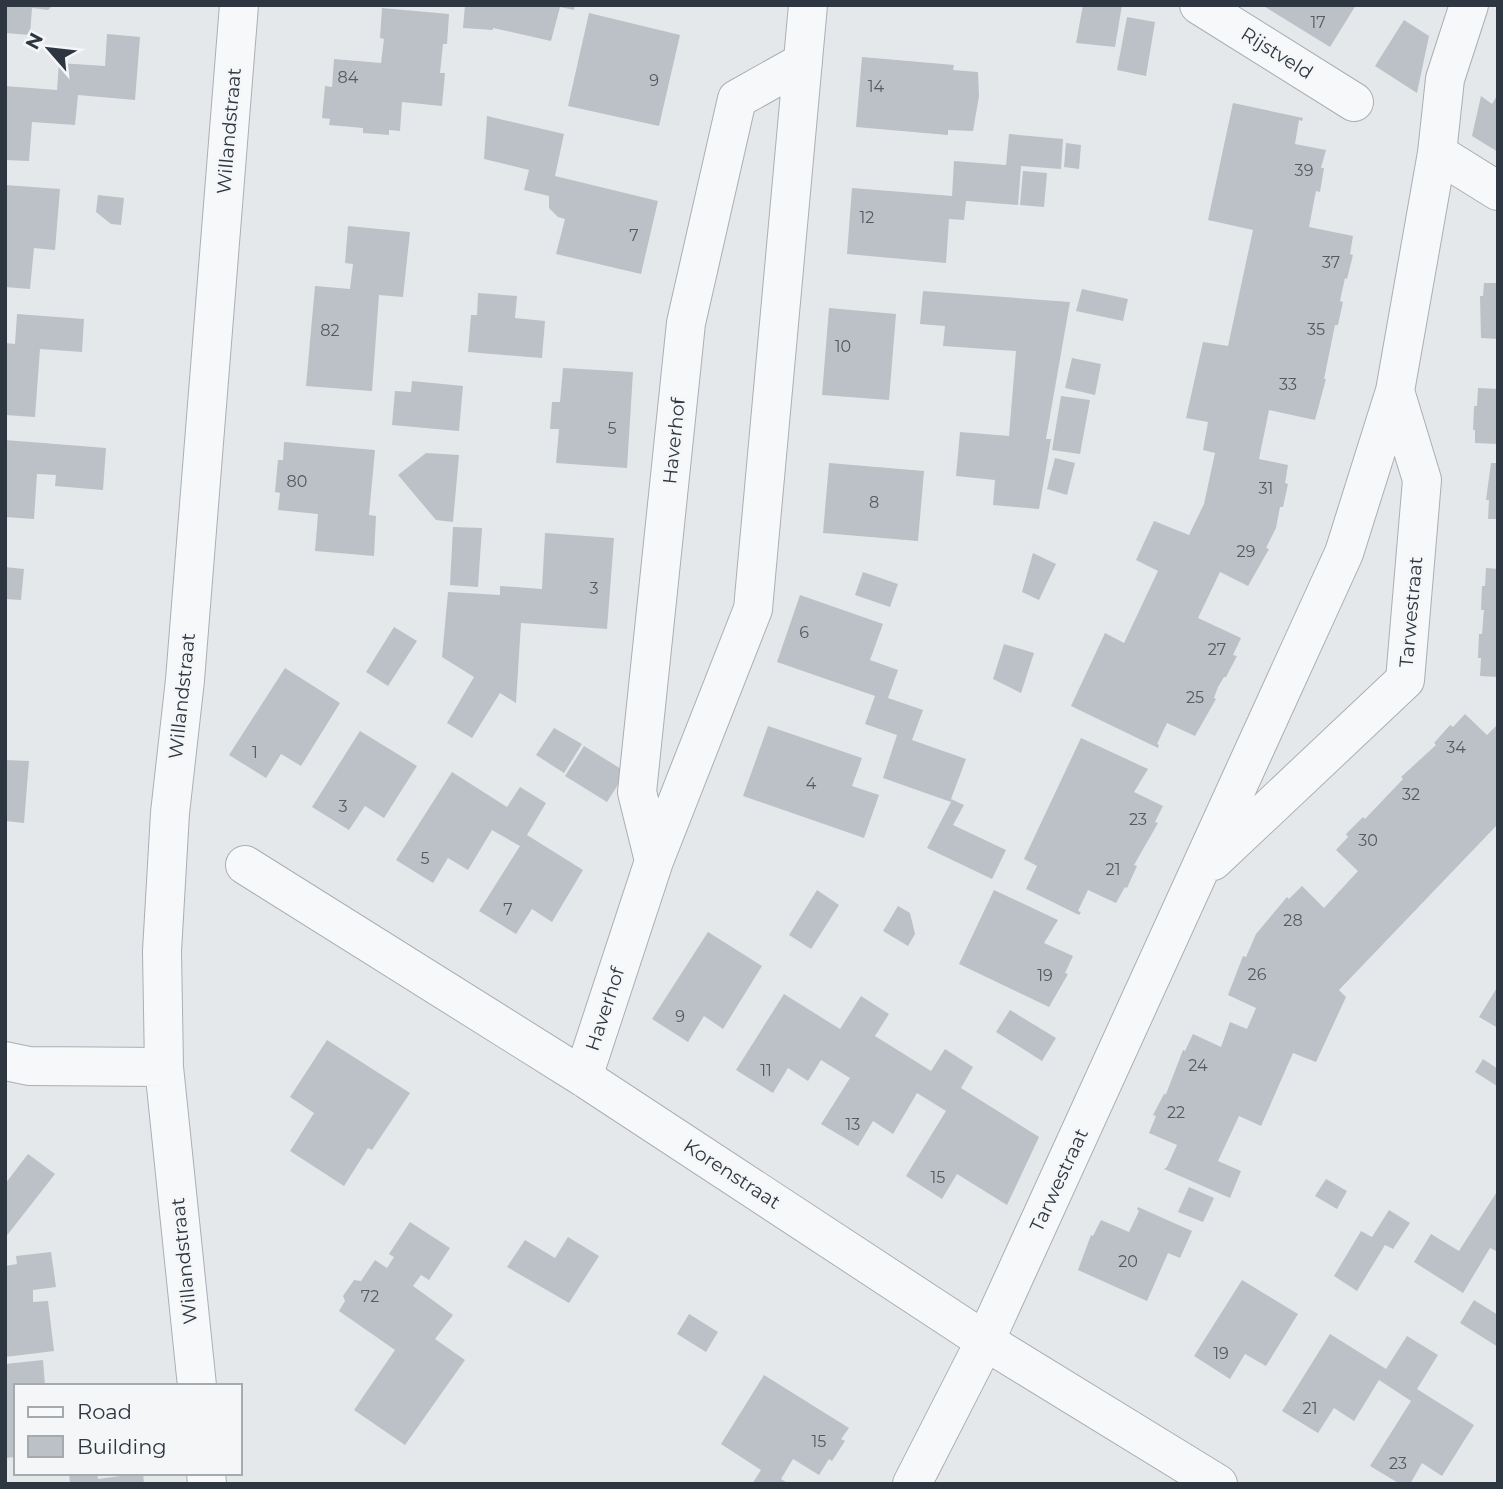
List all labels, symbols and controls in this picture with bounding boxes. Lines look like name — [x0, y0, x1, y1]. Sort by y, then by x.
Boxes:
house number: 17 — [1310, 13, 1326, 32]
north arrow — [14, 14, 84, 84]
street label: Rijstveld — [1237, 22, 1317, 84]
text: N — [21, 29, 48, 53]
street label: Willandstraat — [212, 66, 246, 195]
house number: 84 — [338, 68, 359, 87]
house number: 9 — [649, 71, 659, 90]
house number: 14 — [868, 77, 885, 96]
house number: 39 — [1295, 161, 1313, 180]
house number: 12 — [860, 208, 874, 227]
house number: 7 — [629, 226, 639, 245]
house number: 37 — [1322, 253, 1340, 272]
house number: 35 — [1307, 320, 1325, 339]
house number: 82 — [320, 321, 340, 340]
house number: 10 — [835, 337, 851, 356]
house number: 33 — [1279, 375, 1297, 394]
street label: Haverhof — [658, 395, 690, 485]
house number: 5 — [607, 419, 617, 438]
house number: 80 — [287, 472, 307, 491]
house number: 31 — [1259, 479, 1273, 498]
house number: 8 — [869, 493, 879, 512]
house number: 29 — [1237, 542, 1255, 561]
street label: Tarwestraat — [1395, 555, 1427, 668]
house number: 3 — [589, 579, 599, 598]
house number: 6 — [799, 623, 809, 642]
street label: Willandstraat — [164, 631, 200, 760]
house number: 27 — [1208, 640, 1226, 659]
house number: 25 — [1186, 688, 1204, 707]
house number: 34 — [1446, 738, 1466, 757]
house number: 1 — [252, 743, 258, 762]
house number: 4 — [806, 774, 817, 793]
house number: 32 — [1402, 785, 1420, 804]
house number: 3 — [338, 797, 348, 816]
house number: 23 — [1129, 810, 1147, 829]
house number: 30 — [1358, 831, 1378, 850]
house number: 5 — [420, 849, 430, 868]
house number: 21 — [1106, 860, 1120, 879]
house number: 7 — [503, 900, 513, 919]
house number: 28 — [1283, 911, 1303, 930]
street label: Haverhof — [581, 963, 630, 1054]
house number: 26 — [1248, 965, 1267, 984]
house number: 19 — [1037, 966, 1053, 985]
house number: 9 — [675, 1007, 685, 1026]
house number: 24 — [1188, 1056, 1208, 1075]
house number: 11 — [760, 1061, 772, 1080]
house number: 22 — [1167, 1103, 1185, 1122]
house number: 13 — [846, 1115, 860, 1134]
street label: Tarwestraat — [1025, 1124, 1093, 1235]
street label: Korenstraat — [679, 1134, 785, 1214]
house number: 15 — [931, 1168, 945, 1187]
street label: Willandstraat — [166, 1196, 202, 1325]
house number: 20 — [1118, 1252, 1138, 1271]
house number: 72 — [361, 1287, 379, 1306]
house number: 19 — [1213, 1344, 1229, 1363]
legend — [14, 1384, 242, 1475]
text: Road — [77, 1399, 132, 1424]
house number: 21 — [1303, 1399, 1317, 1418]
house number: 15 — [812, 1432, 826, 1451]
text: Building — [77, 1434, 167, 1459]
house number: 23 — [1389, 1454, 1407, 1473]

